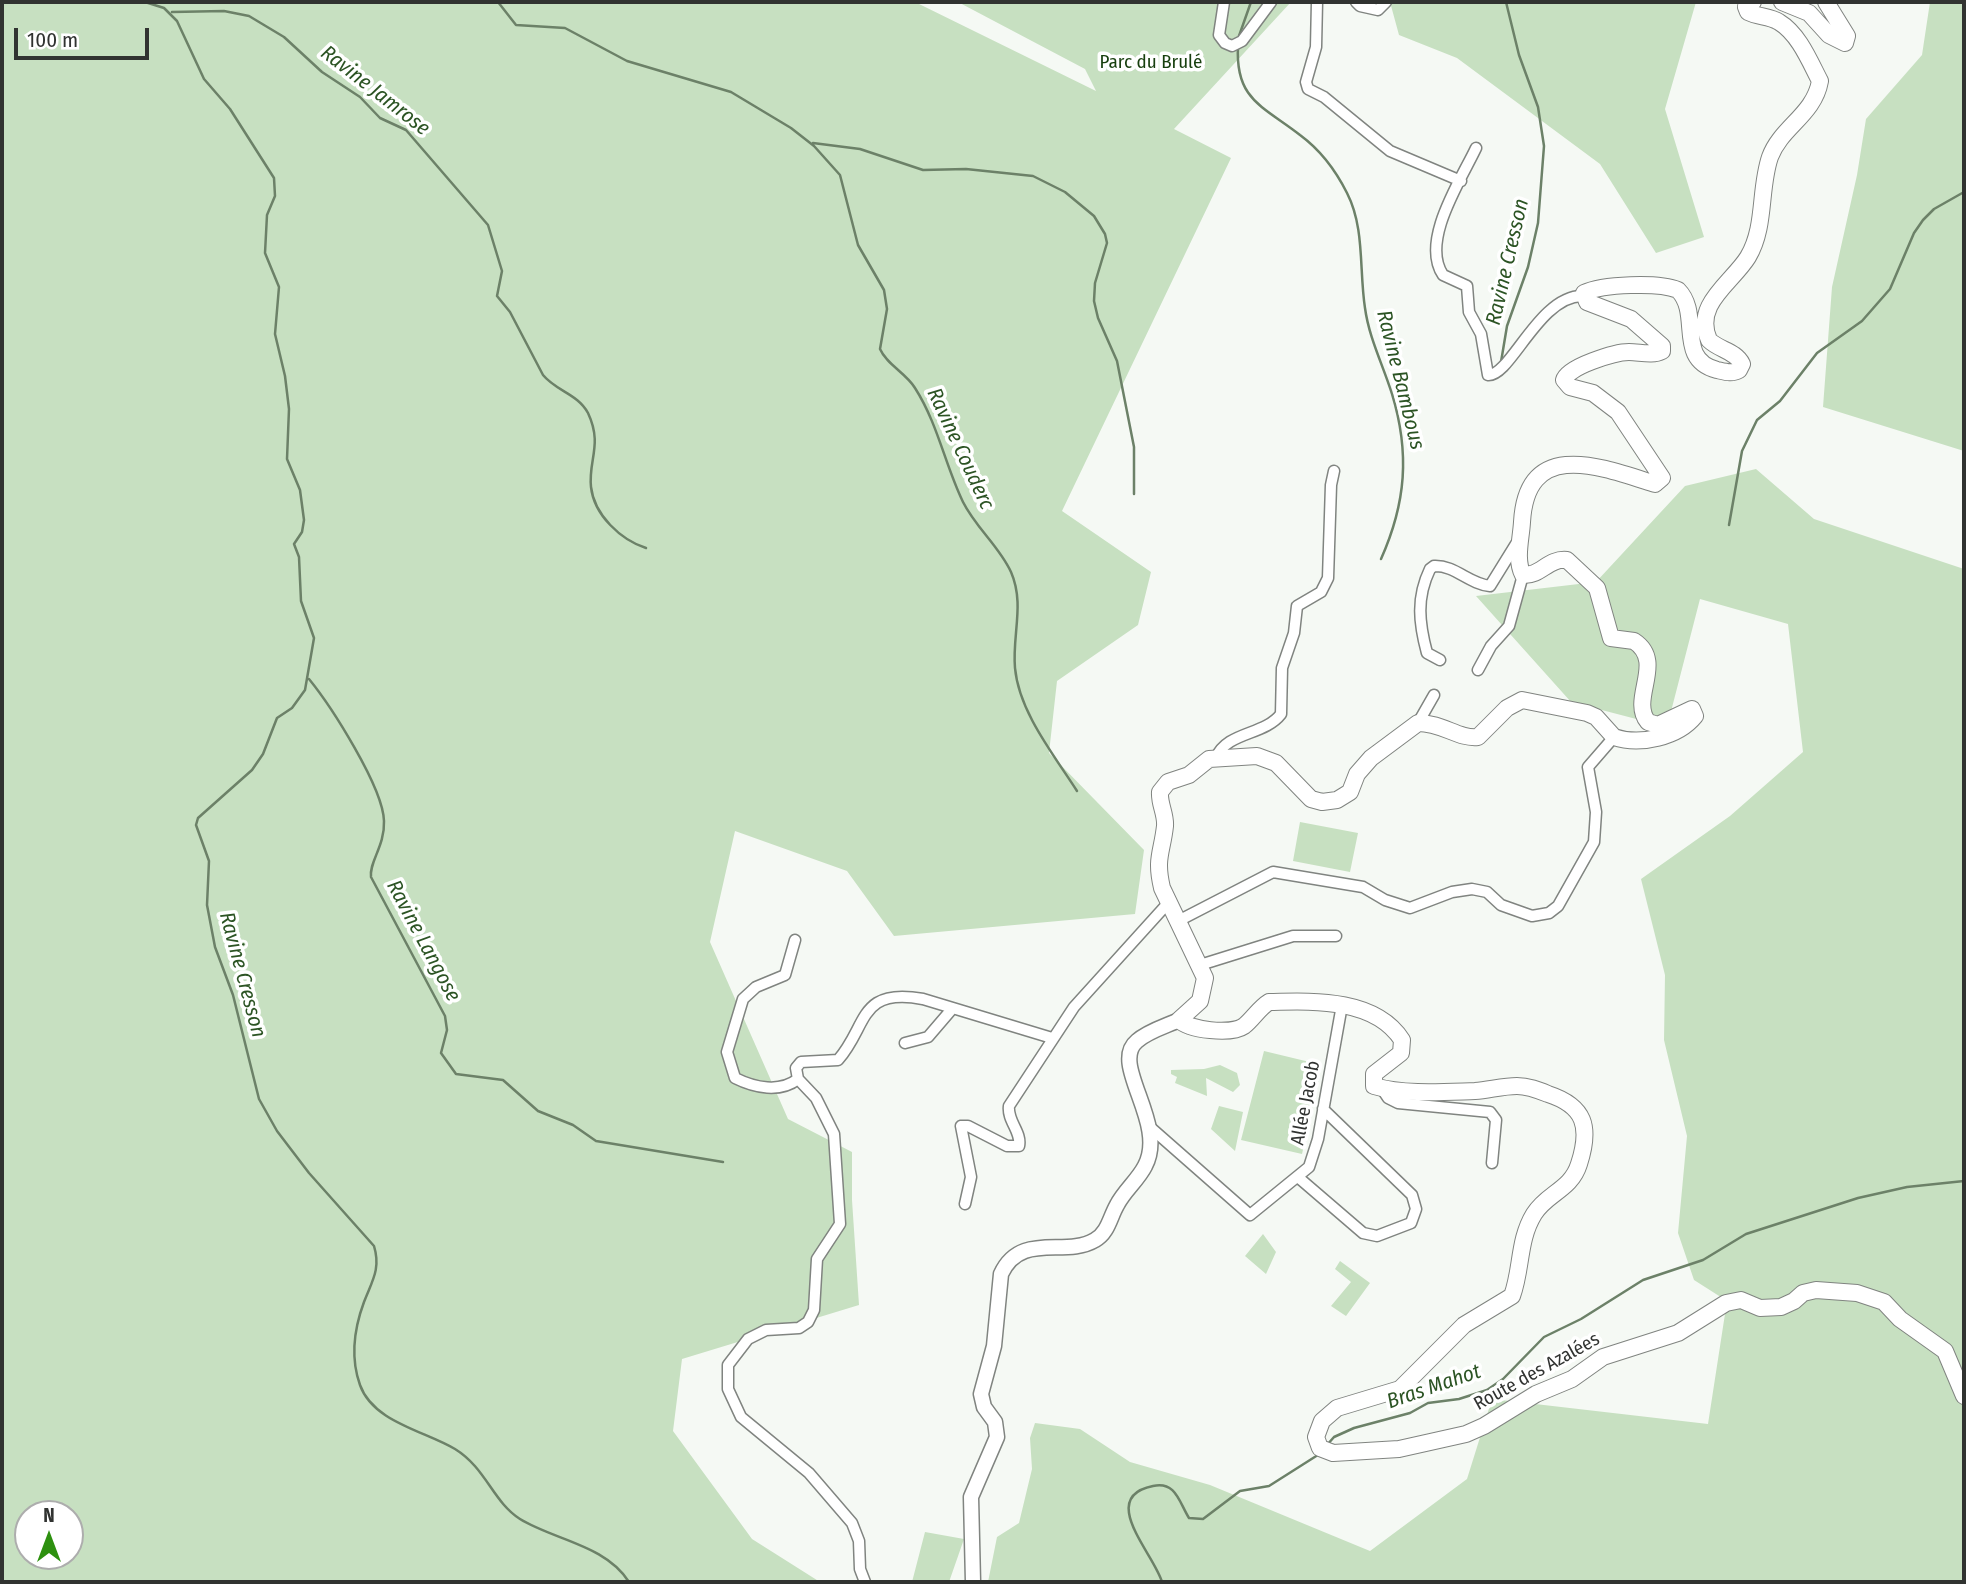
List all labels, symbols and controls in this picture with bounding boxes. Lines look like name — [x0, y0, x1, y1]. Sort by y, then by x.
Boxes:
scale bar — [18, 14, 152, 58]
text: 100 m — [27, 27, 78, 53]
water label: Ravine Jamrose — [315, 41, 435, 141]
park label: Parc du Brulé — [1100, 52, 1202, 74]
water label: Ravine Cresson — [1481, 196, 1535, 328]
water label: Ravine Bambous — [1371, 308, 1429, 452]
water label: Ravine Couderc — [921, 384, 999, 514]
water label: Ravine Langose — [380, 876, 466, 1006]
water label: Ravine Cresson — [213, 910, 271, 1040]
street label: Allée Jacob — [1287, 1059, 1325, 1147]
street label: Route des Azalées — [1470, 1328, 1604, 1416]
water label: Bras Mahot — [1384, 1359, 1484, 1415]
north arrow — [14, 1500, 84, 1570]
text: N — [43, 1504, 55, 1527]

